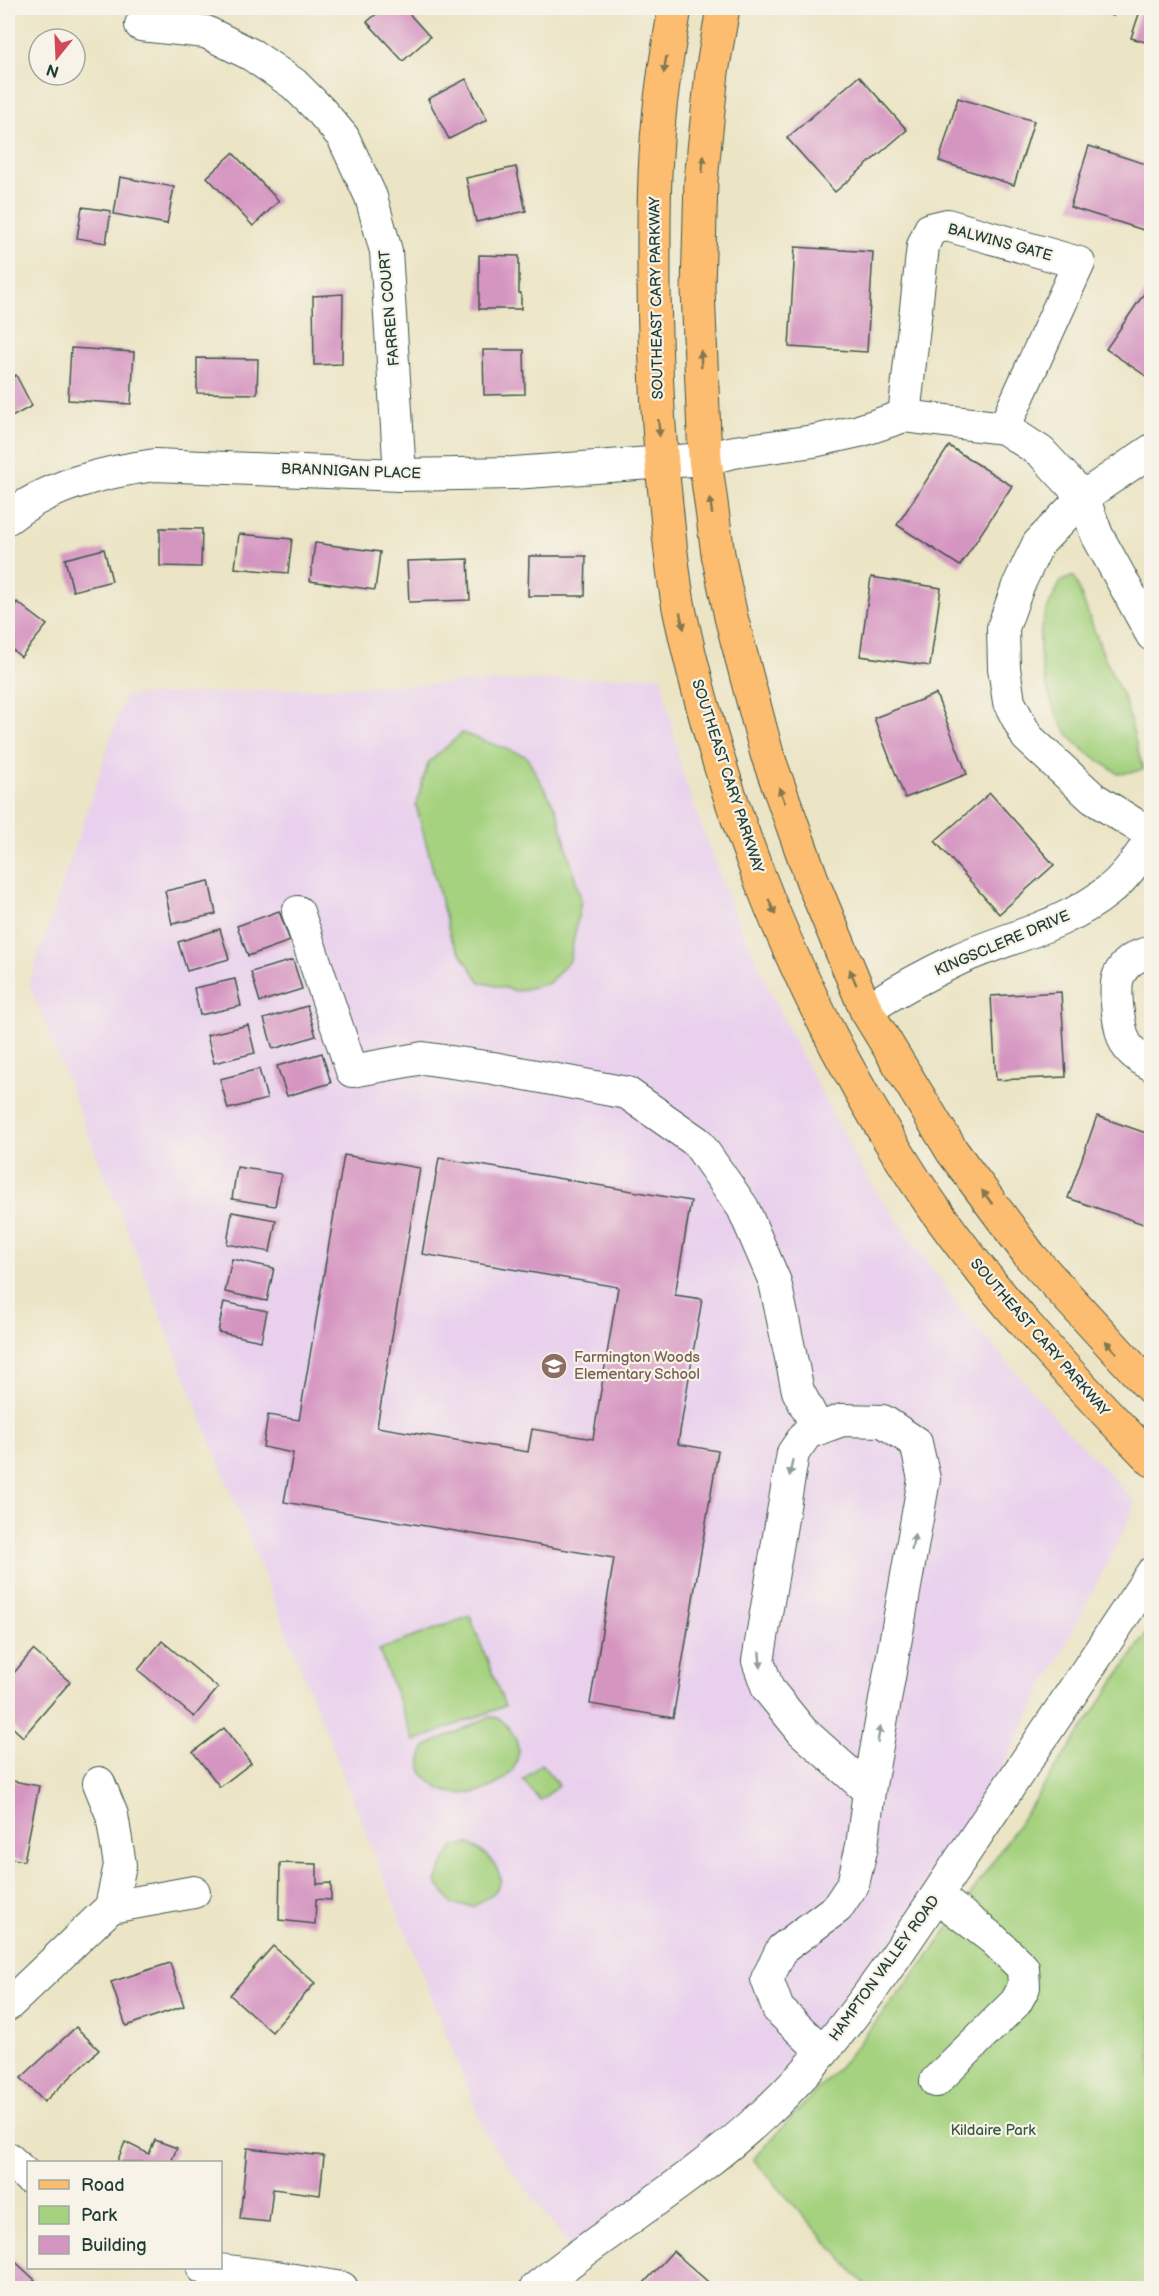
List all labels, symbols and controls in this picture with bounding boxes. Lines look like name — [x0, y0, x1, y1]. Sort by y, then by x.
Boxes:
north arrow — [27, 27, 87, 87]
one-way arrow — [661, 56, 670, 75]
text: N — [44, 59, 61, 81]
one-way arrow — [698, 154, 708, 173]
street label: SOUTHEAST CARY PARKWAY — [645, 196, 668, 399]
street label: BALWINS GATE — [945, 219, 1054, 266]
street label: FARREN COURT — [375, 249, 404, 367]
one-way arrow — [696, 349, 705, 368]
one-way arrow — [654, 418, 663, 437]
street label: BRANNIGAN PLACE — [281, 460, 421, 483]
one-way arrow — [707, 497, 716, 516]
one-way arrow — [678, 612, 688, 630]
street label: SOUTHEAST CARY PARKWAY — [687, 677, 768, 876]
one-way arrow — [777, 786, 787, 804]
one-way arrow — [768, 898, 777, 916]
street label: KINGSCLERE DRIVE — [932, 906, 1073, 981]
one-way arrow — [848, 968, 857, 986]
one-way arrow — [981, 1189, 993, 1204]
street label: SOUTHEAST CARY PARKWAY — [966, 1255, 1113, 1420]
one-way arrow — [1104, 1339, 1118, 1354]
place label: Farmington Woods Elementary School — [574, 1348, 700, 1384]
school or university icon: Farmington Woods Elementary School — [539, 1351, 569, 1381]
one-way arrow — [786, 1459, 795, 1478]
one-way arrow — [909, 1532, 918, 1551]
one-way arrow — [756, 1651, 765, 1670]
one-way arrow — [875, 1724, 884, 1743]
street label: HAMPTON VALLEY ROAD — [825, 1892, 944, 2045]
park label: Kildaire Park — [950, 2121, 1036, 2140]
legend — [27, 2161, 222, 2269]
text: Road — [81, 2175, 125, 2196]
text: Park — [81, 2205, 117, 2226]
text: Building — [81, 2235, 147, 2256]

